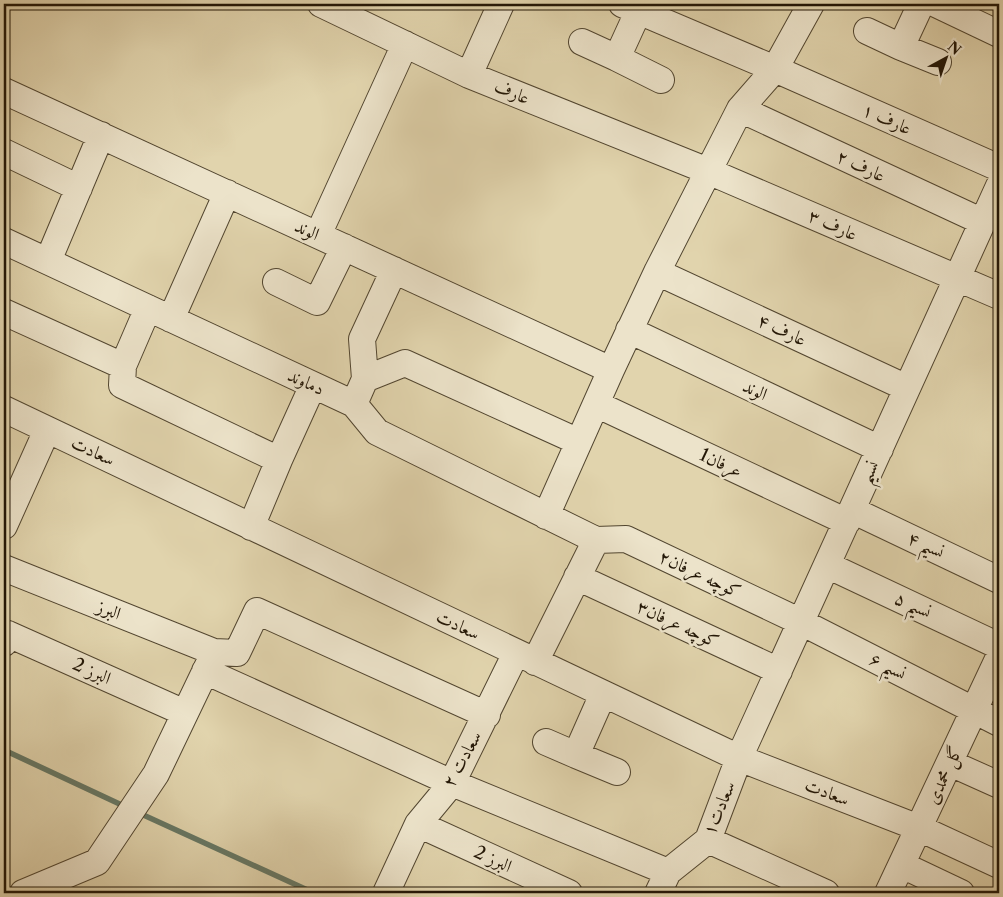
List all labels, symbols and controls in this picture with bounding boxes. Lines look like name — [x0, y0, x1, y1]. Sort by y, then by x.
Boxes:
north arrow — [920, 32, 970, 82]
text: N — [944, 37, 965, 59]
street label: عارف — [491, 75, 533, 109]
street label: عارف ۱ — [859, 99, 915, 139]
street label: عارف ۲ — [833, 145, 889, 187]
street label: عارف ۳ — [805, 205, 861, 245]
street label: الوند — [291, 215, 323, 245]
street label: عارف ۴ — [754, 309, 810, 351]
street label: دماوند — [284, 364, 328, 400]
street label: الوند — [739, 375, 771, 405]
street label: سعادت — [68, 431, 118, 471]
street label: عرفان1 — [695, 444, 746, 484]
street label: نسیم — [854, 457, 890, 490]
street label: نسیم ۴ — [901, 527, 948, 569]
street label: کوچه عرفان۲ — [655, 545, 745, 604]
street label: نسیم ۵ — [888, 587, 935, 629]
street label: البرز — [92, 595, 124, 625]
street label: کوچه عرفان۳ — [633, 595, 723, 654]
street label: سعادت — [433, 605, 483, 645]
street label: نسیم ۶ — [863, 648, 910, 691]
street label: البرز 2 — [70, 653, 114, 689]
street label: سعادت ۲ — [438, 727, 486, 791]
street label: گل محمدی — [921, 742, 968, 808]
street label: سعادت — [802, 774, 852, 810]
street label: سعادت۱ — [698, 778, 740, 838]
street label: البرز 2 — [471, 841, 516, 877]

